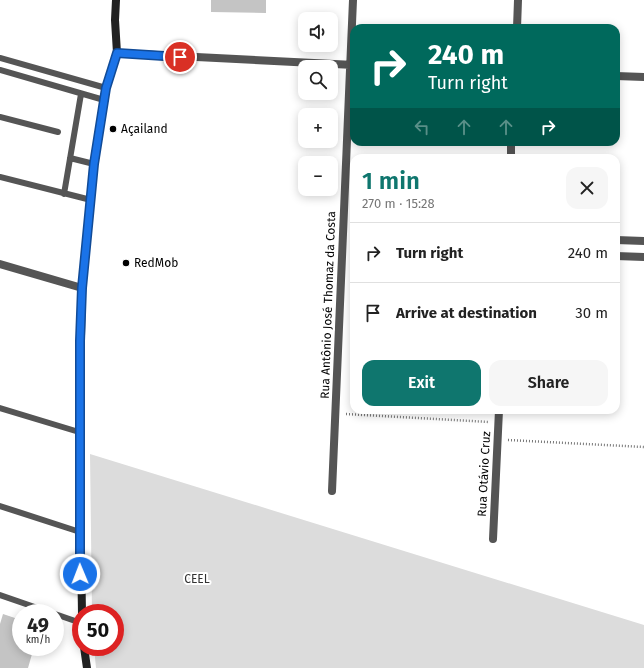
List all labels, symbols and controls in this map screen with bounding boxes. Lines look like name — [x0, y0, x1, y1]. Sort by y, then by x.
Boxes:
map controls — [298, 12, 338, 196]
button: sound — [298, 12, 338, 52]
text: 240 m — [428, 38, 504, 71]
pin — [163, 40, 197, 74]
icon: right — [362, 40, 414, 92]
icon: arrive — [169, 46, 191, 68]
button: search — [298, 60, 338, 100]
text: Turn right — [428, 72, 508, 94]
button: + — [298, 108, 338, 148]
icon: left — [411, 116, 433, 138]
icon: ahead — [453, 116, 475, 138]
icon: ahead — [495, 116, 517, 138]
icon: right — [537, 116, 559, 138]
place label: Açailand — [121, 122, 168, 136]
marker: Açailand — [108, 124, 118, 134]
button: − — [298, 156, 338, 196]
text: 1 min — [362, 167, 420, 195]
button: close — [566, 167, 608, 209]
text: 270 m · 15:28 — [362, 196, 435, 211]
street label: Rua Antônio José Thomaz da Costa — [318, 211, 338, 399]
icon: right — [362, 242, 384, 264]
text: Turn right — [396, 244, 463, 262]
text: 240 m — [568, 244, 608, 262]
place label: RedMob — [134, 256, 178, 270]
marker: RedMob — [121, 258, 131, 268]
icon: arrive — [362, 302, 384, 324]
text: Arrive at destination — [396, 304, 537, 322]
text: 30 m — [575, 304, 608, 322]
button: Exit — [362, 360, 481, 406]
button: Share — [489, 360, 608, 406]
street label: Rua Otávio Cruz — [475, 431, 493, 517]
position arrow — [59, 553, 101, 595]
park label: CEEL — [184, 572, 210, 586]
speed limit sign: 50 — [72, 604, 124, 656]
text: 49 — [27, 613, 49, 637]
text: km/h — [26, 634, 50, 646]

